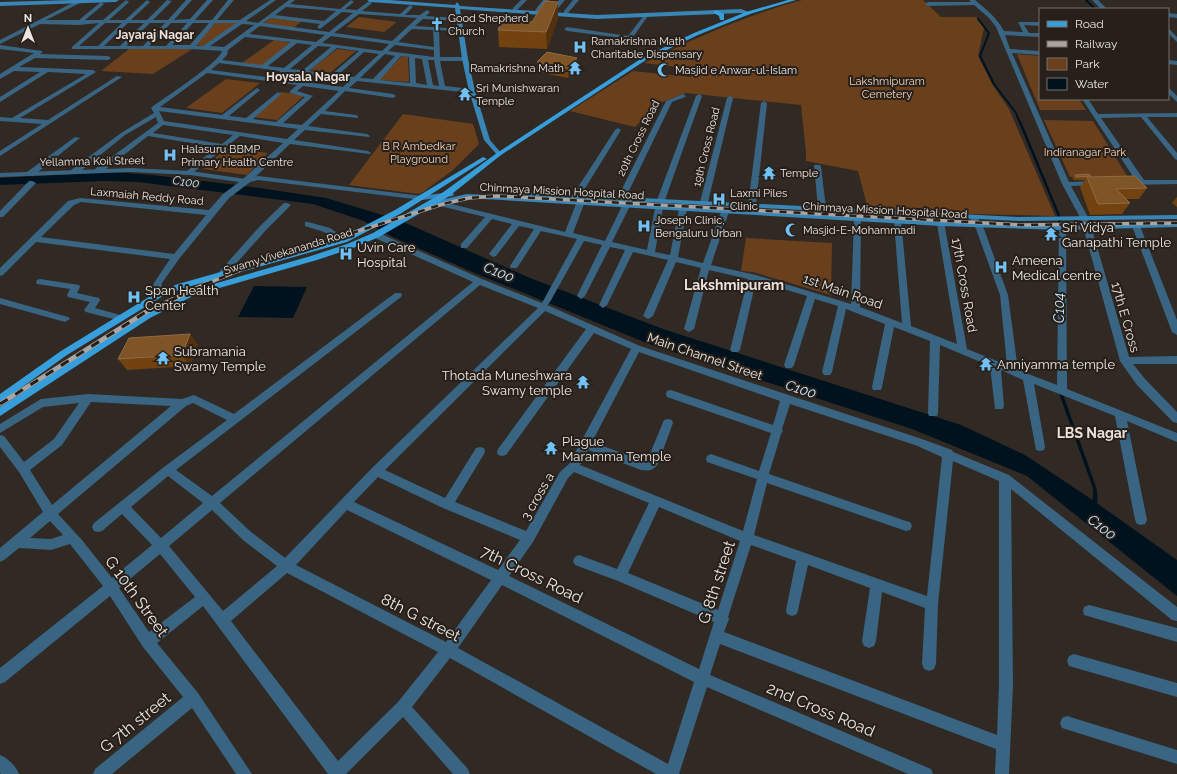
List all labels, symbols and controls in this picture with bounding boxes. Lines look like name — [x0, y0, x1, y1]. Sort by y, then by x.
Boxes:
north arrow — [8, 8, 48, 48]
legend — [1039, 8, 1169, 100]
text: N — [24, 12, 32, 25]
place label: Good Shepherd Church — [448, 12, 529, 38]
church icon: Good Shepherd Church — [429, 16, 445, 32]
text: Road — [1075, 17, 1104, 31]
district label: Jayaraj Nagar — [116, 28, 195, 42]
place label: Ramakrishna Math Charitable Dispensary — [591, 35, 702, 61]
text: Railway — [1075, 37, 1118, 51]
hospital icon: Ramakrishna Math Charitable Dispensary — [572, 39, 588, 55]
text: Park — [1075, 57, 1100, 71]
temple icon: Ramakrishna Math — [567, 60, 583, 76]
place label: Ramakrishna Math — [470, 62, 564, 75]
mosque icon: Masjid e Anwar-ul-Islam — [656, 62, 672, 78]
place label: Masjid e Anwar-ul-Islam — [675, 64, 797, 77]
district label: Hoysala Nagar — [266, 70, 350, 84]
park label: Lakshmipuram Cemetery — [849, 75, 925, 101]
text: Water — [1075, 77, 1109, 91]
place label: Sri Munishwaran Temple — [476, 82, 559, 108]
temple icon: Sri Munishwaran Temple — [457, 86, 473, 102]
street label: 20th Cross Road — [614, 98, 663, 178]
street label: 19th Cross Road — [690, 106, 723, 188]
park label: B R Ambedkar Playground — [382, 140, 456, 166]
place label: Halasuru BBMP Primary Health Centre — [181, 143, 294, 169]
park label: Indiranagar Park — [1044, 146, 1126, 159]
hospital icon: Halasuru BBMP Primary Health Centre — [162, 147, 178, 163]
street label: Yellamma Koil Street — [39, 154, 145, 169]
temple icon: Temple — [761, 165, 777, 181]
place label: Temple — [780, 167, 819, 180]
water label: C100 — [172, 173, 200, 191]
street label: Chinmaya Mission Hospital Road — [479, 181, 645, 202]
street label: Laxmaiah Reddy Road — [90, 185, 204, 208]
place label: Laxmi Piles Clinic — [730, 187, 787, 213]
hospital icon: Laxmi Piles Clinic — [711, 191, 727, 207]
street label: Chinmaya Mission Hospital Road — [802, 200, 968, 221]
place label: Joseph Clinic, Bengaluru Urban — [655, 214, 742, 240]
hospital icon: Joseph Clinic, Bengaluru Urban — [636, 218, 652, 234]
place label: Sri Vidya Ganapathi Temple — [1062, 220, 1171, 250]
mosque icon: Masjid-E-Mohammadi — [784, 222, 800, 238]
place label: Masjid-E-Mohammadi — [803, 224, 916, 237]
street label: Swamy Vivekananda Road — [222, 226, 354, 277]
temple icon: Sri Vidya Ganapathi Temple — [1043, 226, 1059, 242]
street label: 17th Cross Road — [949, 237, 980, 334]
place label: Uvin Care Hospital — [357, 240, 416, 270]
hospital icon: Uvin Care Hospital — [338, 246, 354, 262]
place label: Ameena Medical centre — [1012, 253, 1101, 283]
water label: C100 — [481, 259, 517, 285]
hospital icon: Ameena Medical centre — [993, 259, 1009, 275]
street label: 1st Main Road — [801, 271, 884, 312]
district label: Lakshmipuram — [684, 277, 784, 293]
street label: 17th E Cross — [1108, 280, 1143, 354]
place label: Span Health Center — [145, 283, 219, 313]
hospital icon: Span Health Center — [126, 289, 142, 305]
water label: C104 — [1051, 293, 1067, 323]
street label: Main Channel Street — [645, 330, 765, 383]
place label: Subramania Swamy Temple — [174, 344, 266, 374]
temple icon: Subramania Swamy Temple — [155, 350, 171, 366]
temple icon: Anniyamma temple — [978, 356, 994, 372]
place label: Anniyamma temple — [997, 357, 1115, 372]
place label: Thotada Muneshwara Swamy temple — [442, 368, 572, 398]
temple icon: Thotada Muneshwara Swamy temple — [575, 374, 591, 390]
water label: C100 — [784, 377, 818, 401]
district label: LBS Nagar — [1057, 425, 1128, 441]
place label: Plague Maramma Temple — [562, 434, 672, 464]
temple icon: Plague Maramma Temple — [543, 440, 559, 456]
street label: 3 cross a — [518, 470, 557, 523]
water label: C100 — [1085, 511, 1119, 543]
street label: G 8th street — [694, 538, 739, 626]
street label: 7th Cross Road — [478, 542, 586, 607]
street label: G 10th Street — [101, 552, 173, 641]
street label: 8th G street — [378, 589, 464, 646]
street label: 2nd Cross Road — [764, 678, 878, 741]
street label: G 7th street — [96, 688, 175, 757]

